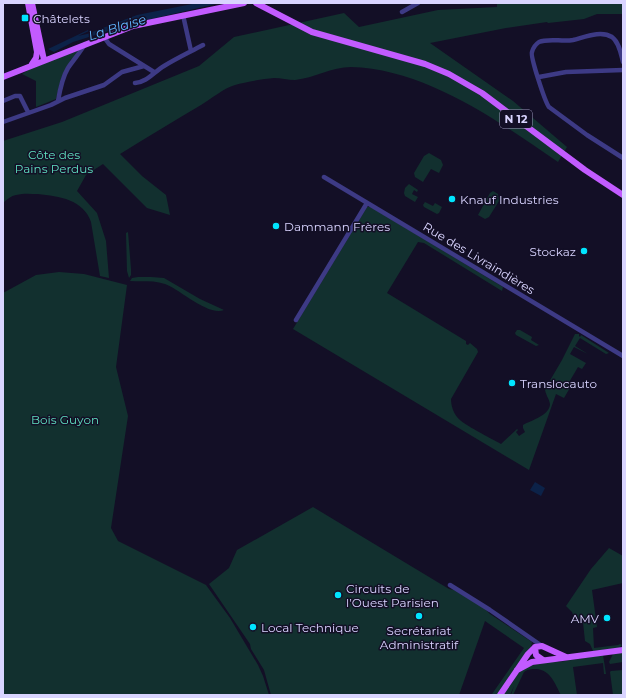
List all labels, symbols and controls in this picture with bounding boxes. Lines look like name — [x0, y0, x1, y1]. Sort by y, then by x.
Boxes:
place label: Châtelets — [33, 11, 90, 26]
water label: La Blaise — [86, 11, 148, 43]
marker: Châtelets — [20, 13, 30, 23]
road number: N 12 — [500, 110, 532, 128]
park label: Côte des Pains Perdus — [15, 147, 93, 176]
place label: Knauf Industries — [460, 192, 559, 207]
marker: Knauf Industries — [447, 194, 457, 204]
place label: Dammann Frères — [284, 219, 390, 234]
street label: Rue des Livraindières — [421, 219, 538, 297]
marker: Dammann Frères — [271, 221, 281, 231]
place label: Stockaz — [530, 244, 576, 259]
marker: Stockaz — [579, 246, 589, 256]
place label: Translocauto — [520, 376, 597, 391]
marker: Translocauto — [507, 378, 517, 388]
park label: Bois Guyon — [31, 412, 99, 427]
place label: Circuits de l’Ouest Parisien — [346, 581, 439, 610]
marker: Circuits de l’Ouest Parisien — [333, 590, 343, 600]
marker: Secrétariat Administratif — [414, 611, 424, 621]
place label: AMV — [571, 611, 600, 626]
marker: AMV — [602, 613, 612, 623]
place label: Local Technique — [261, 620, 359, 635]
marker: Local Technique — [248, 622, 258, 632]
place label: Secrétariat Administratif — [380, 623, 459, 652]

